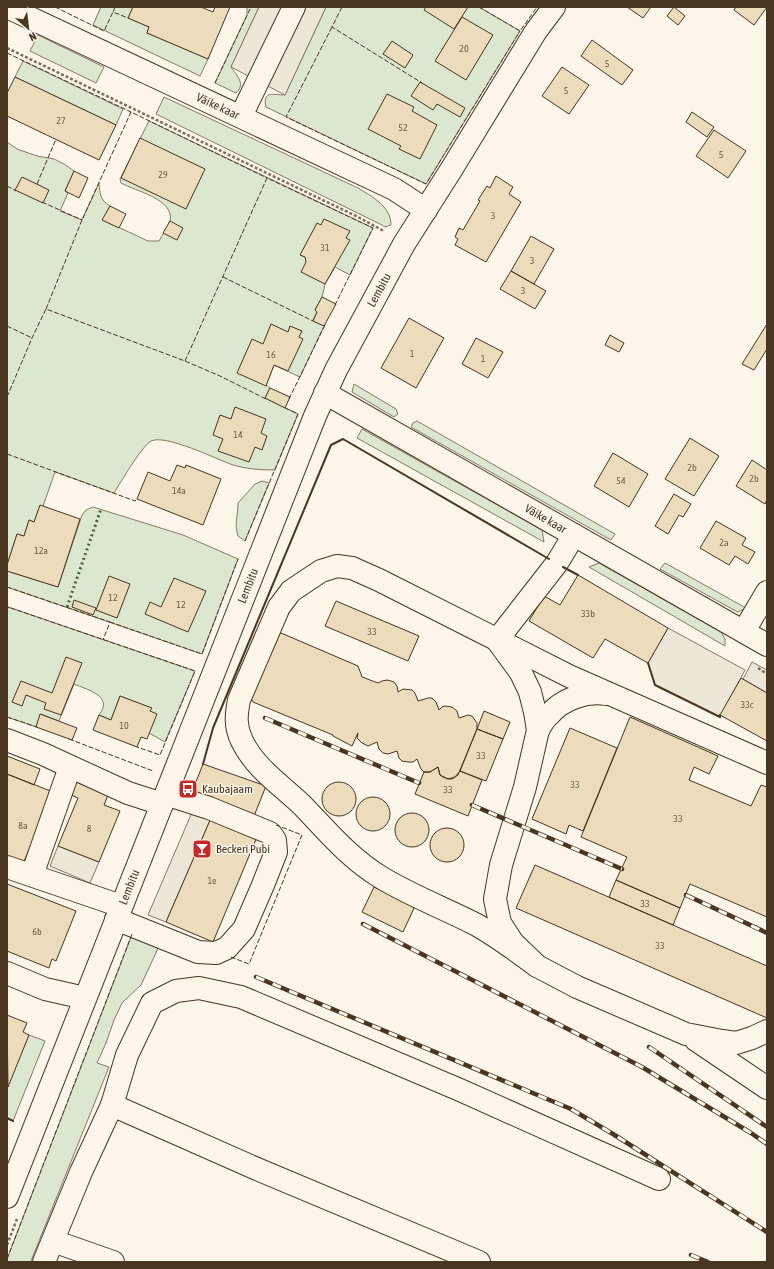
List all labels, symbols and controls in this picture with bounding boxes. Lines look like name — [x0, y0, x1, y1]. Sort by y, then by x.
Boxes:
north arrow — [8, 8, 48, 48]
text: N — [27, 30, 38, 44]
house number: 20 — [459, 43, 469, 54]
house number: 5 — [605, 58, 610, 69]
house number: 5 — [564, 85, 569, 96]
street label: Väike kaar — [194, 90, 242, 122]
house number: 27 — [56, 115, 66, 126]
house number: 52 — [398, 122, 408, 133]
house number: 5 — [719, 149, 724, 160]
house number: 29 — [158, 169, 168, 180]
house number: 3 — [491, 210, 496, 221]
house number: 31 — [320, 242, 330, 253]
house number: 3 — [530, 255, 535, 266]
street label: Lembitu — [364, 270, 394, 309]
house number: 3 — [521, 285, 526, 296]
house number: 1 — [410, 348, 415, 359]
house number: 16 — [266, 349, 276, 360]
house number: 1 — [481, 353, 486, 364]
house number: 14 — [233, 429, 243, 440]
house number: 2b — [687, 462, 697, 473]
house number: 2b — [749, 473, 759, 484]
house number: 54 — [616, 475, 626, 486]
house number: 14a — [172, 485, 186, 496]
street label: Väike kaar — [522, 501, 570, 537]
house number: 2a — [719, 537, 729, 548]
house number: 12a — [34, 545, 48, 556]
street label: Lembitu — [235, 566, 261, 605]
house number: 12 — [108, 592, 118, 603]
house number: 12 — [176, 599, 186, 610]
house number: 33b — [581, 608, 595, 619]
house number: 33 — [367, 626, 377, 637]
house number: 33c — [740, 699, 754, 710]
house number: 10 — [119, 720, 129, 731]
house number: 33 — [476, 750, 486, 761]
bus stop icon: Kaubajaam — [177, 778, 199, 800]
house number: 33 — [570, 779, 580, 790]
place label: Kaubajaam — [202, 782, 253, 796]
house number: 33 — [443, 784, 453, 795]
house number: 33 — [673, 813, 683, 824]
house number: 8a — [18, 820, 28, 831]
house number: 8 — [87, 823, 92, 834]
bar icon: Beckeri Pubi — [191, 838, 213, 860]
place label: Beckeri Pubi — [216, 842, 270, 856]
street label: Lembitu — [116, 867, 142, 907]
house number: 1e — [207, 875, 217, 886]
house number: 33 — [640, 898, 650, 909]
house number: 6b — [32, 926, 42, 937]
house number: 33 — [655, 940, 665, 951]

